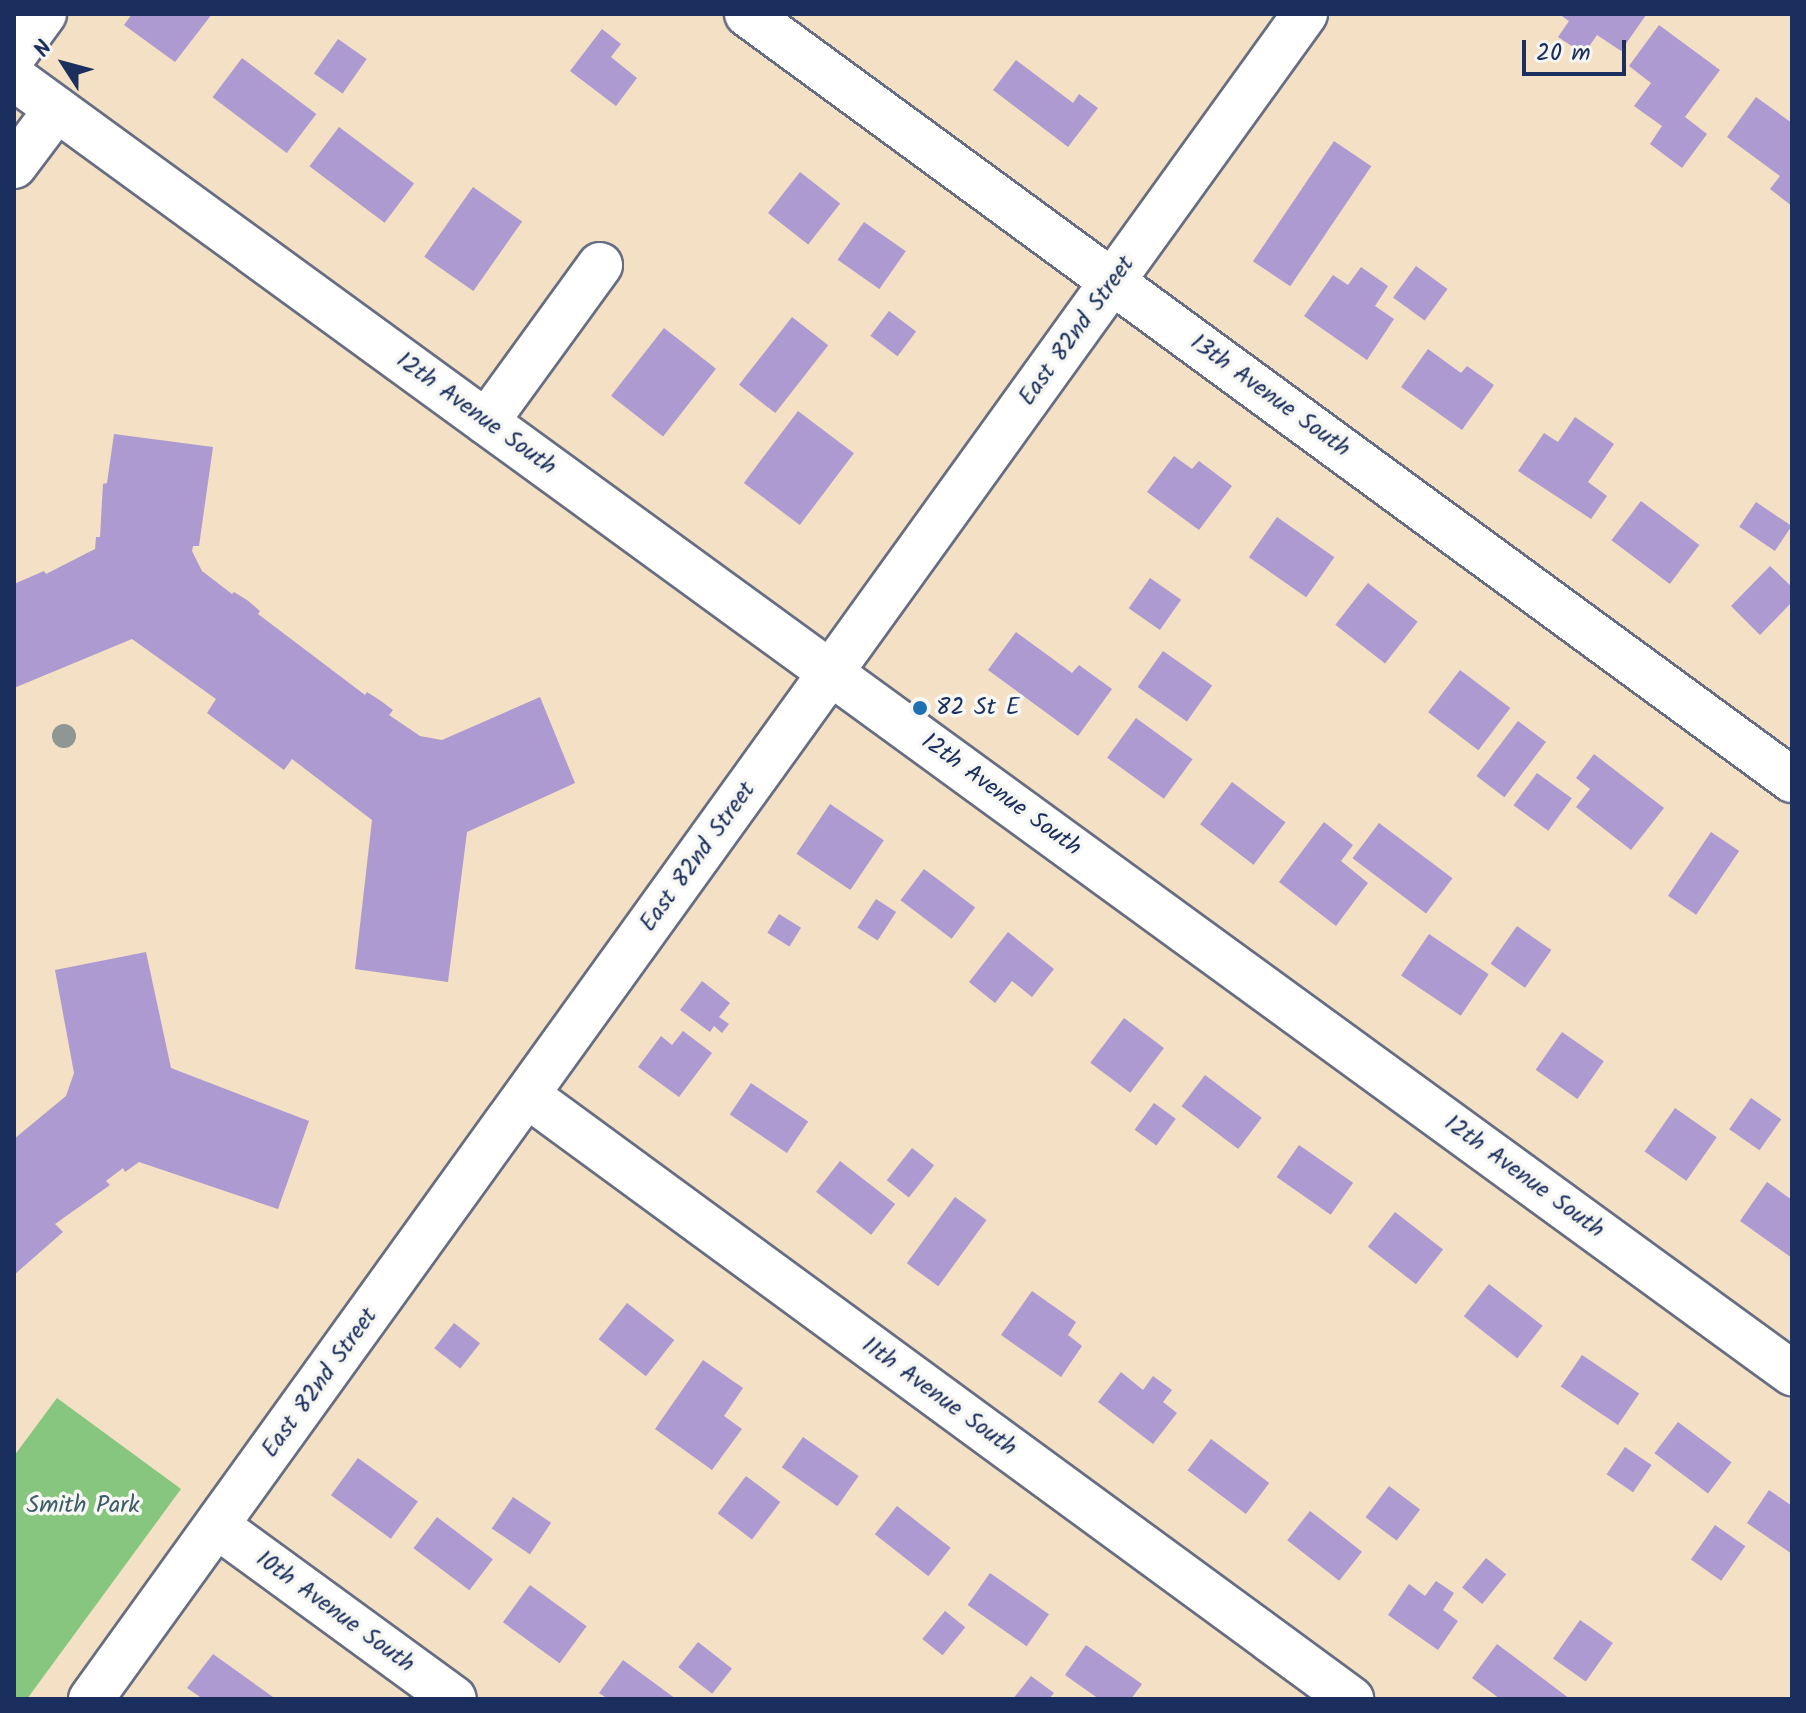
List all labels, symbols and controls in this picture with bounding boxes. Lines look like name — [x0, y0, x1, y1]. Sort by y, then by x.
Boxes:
north arrow — [24, 24, 104, 104]
scale bar — [1526, 24, 1630, 74]
text: N — [26, 34, 62, 66]
text: 20 m — [1536, 34, 1591, 73]
street label: East 82nd Street — [1013, 251, 1141, 411]
street label: 13th Avenue South — [1184, 328, 1356, 464]
street label: 12th Avenue South — [390, 346, 562, 482]
place label: 82 St E — [936, 694, 1020, 722]
marker: 82 St E — [911, 699, 929, 717]
street label: 12th Avenue South — [915, 727, 1087, 863]
street label: East 82nd Street — [634, 777, 762, 937]
street label: 12th Avenue South — [1438, 1109, 1610, 1245]
street label: East 82nd Street — [256, 1303, 384, 1463]
street label: 11th Avenue South — [856, 1331, 1022, 1463]
park label: Smith Park — [27, 1492, 139, 1520]
street label: 10th Avenue South — [250, 1545, 420, 1679]

